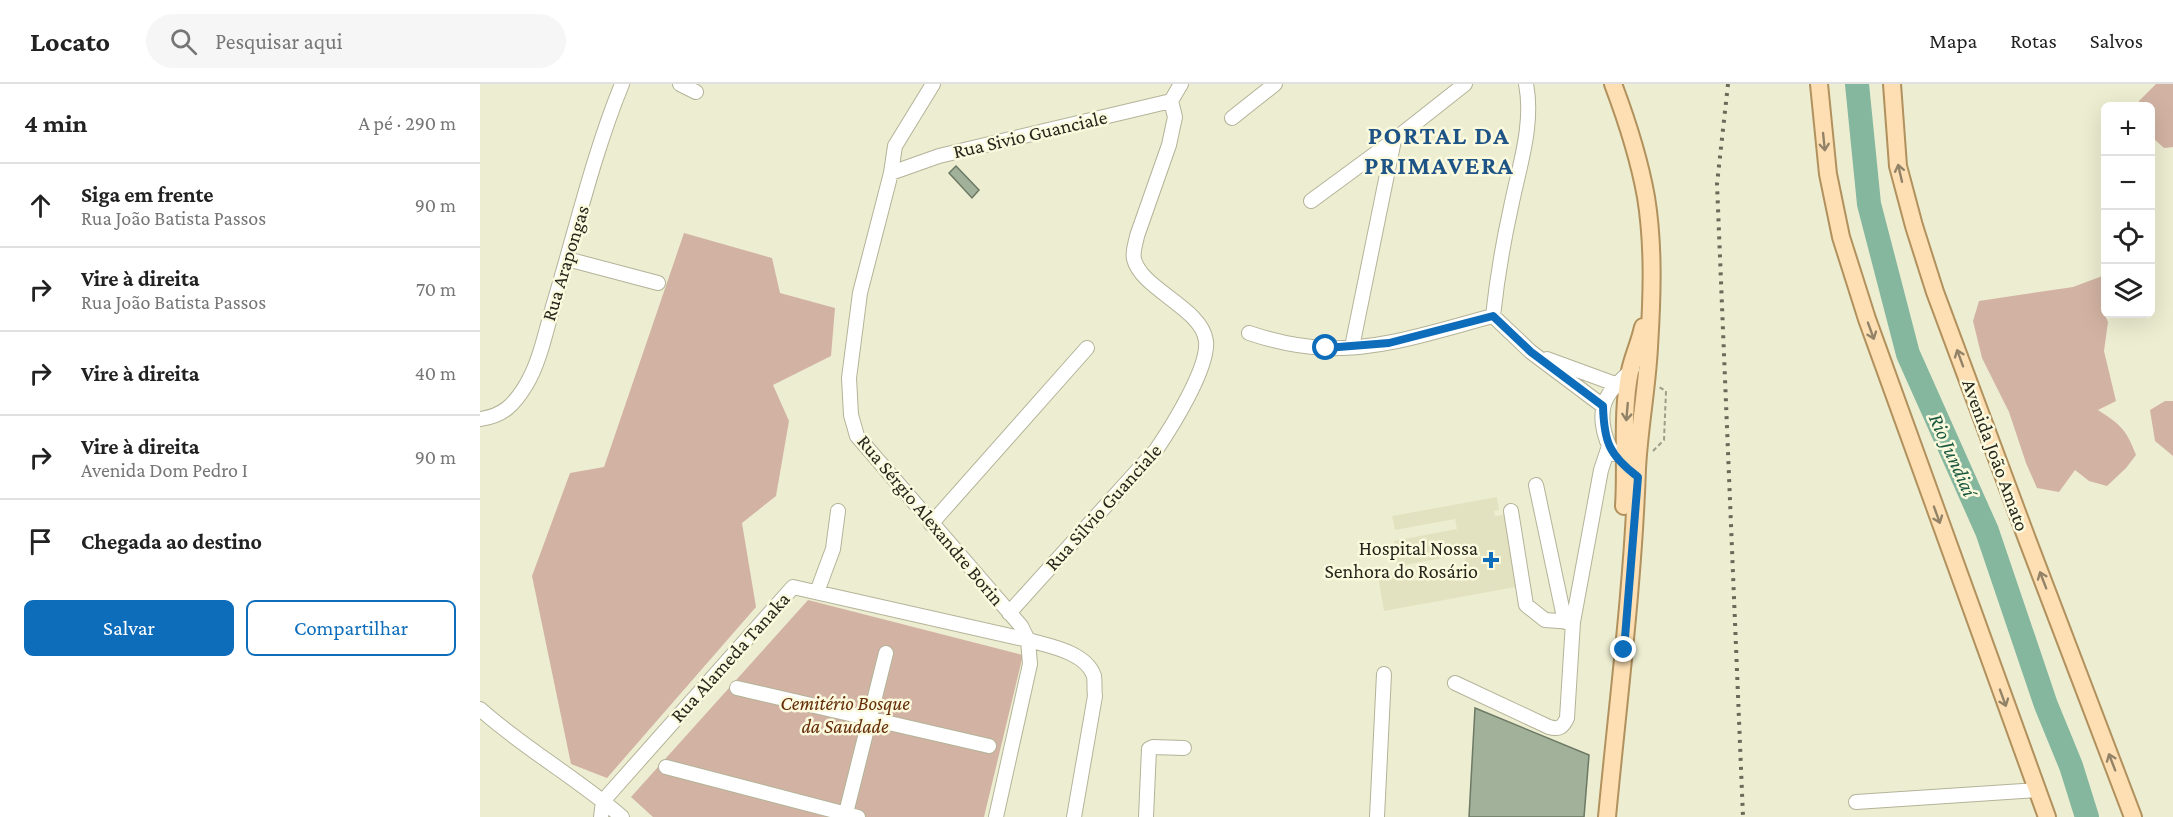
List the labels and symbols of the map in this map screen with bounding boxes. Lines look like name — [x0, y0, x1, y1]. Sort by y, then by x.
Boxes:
street label: Rua Sivio Guanciale — [951, 106, 1109, 162]
district label: PORTAL DA PRIMAVERA — [1364, 121, 1514, 180]
one-way arrow — [1819, 132, 1830, 152]
one-way arrow — [1894, 163, 1906, 182]
street label: Rua Arapongas — [537, 202, 594, 324]
one-way arrow — [1867, 321, 1878, 340]
route start — [1312, 334, 1338, 360]
one-way arrow — [1954, 349, 1965, 368]
street label: Avenida João Amato — [1957, 376, 2034, 534]
one-way arrow — [1621, 402, 1632, 422]
water label: Rio Jundiaí — [1924, 410, 1983, 502]
street label: Rua Sérgio Alexandre Borin — [852, 430, 1009, 611]
street label: Rua Silvio Guanciale — [1040, 439, 1166, 575]
one-way arrow — [1932, 505, 1943, 524]
place label: Hospital Nossa Senhora do Rosário — [1324, 537, 1478, 582]
marker: Hospital Nossa Senhora do Rosário — [1482, 551, 1500, 569]
one-way arrow — [2037, 571, 2048, 590]
street label: Rua Alameda Tanaka — [666, 588, 794, 726]
route end — [1610, 636, 1636, 662]
one-way arrow — [1998, 688, 2009, 707]
park label: Cemitério Bosque da Saudade — [780, 692, 910, 737]
one-way arrow — [2106, 753, 2117, 772]

